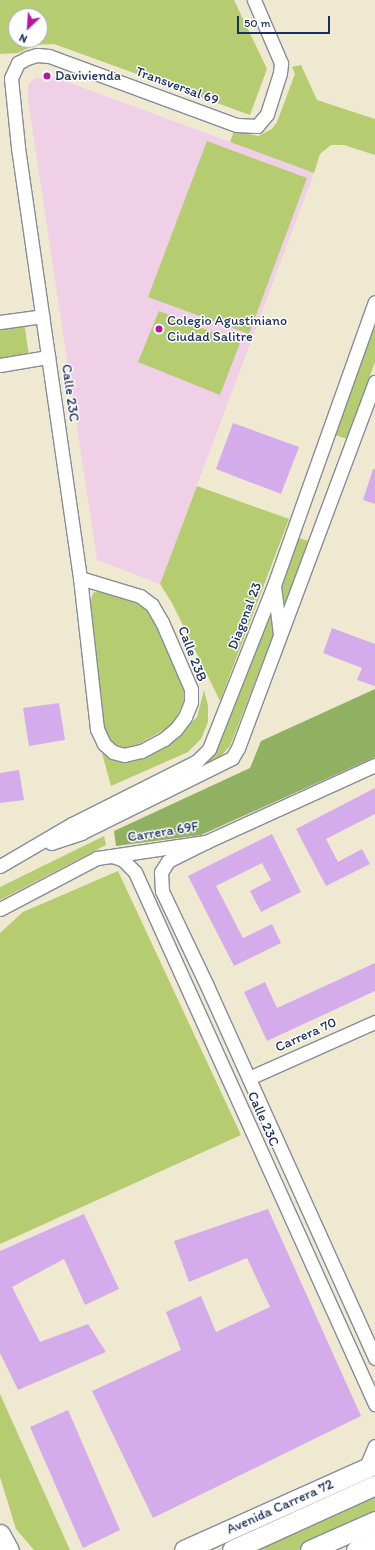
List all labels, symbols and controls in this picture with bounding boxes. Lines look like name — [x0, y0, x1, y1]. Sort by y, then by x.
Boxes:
north arrow — [8, 8, 48, 48]
scale bar — [239, 8, 332, 34]
text: 50 m — [244, 16, 270, 30]
text: N — [17, 31, 29, 46]
street label: Transversal 69 — [133, 63, 221, 109]
place label: Davivienda — [55, 68, 121, 84]
marker: Davivienda — [42, 71, 52, 81]
place label: Colegio Agustiniano Ciudad Salitre — [167, 313, 287, 346]
marker: Colegio Agustiniano Ciudad Salitre — [154, 324, 164, 334]
street label: Calle 23C — [58, 363, 82, 423]
street label: Diagonal 23 — [224, 580, 266, 652]
street label: Calle 23B — [174, 624, 210, 684]
street label: Carrera 69F — [126, 818, 200, 846]
street label: Carrera 70 — [273, 1014, 339, 1056]
street label: Calle 23C — [244, 1089, 282, 1149]
street label: Avenida Carrera 72 — [224, 1476, 336, 1538]

